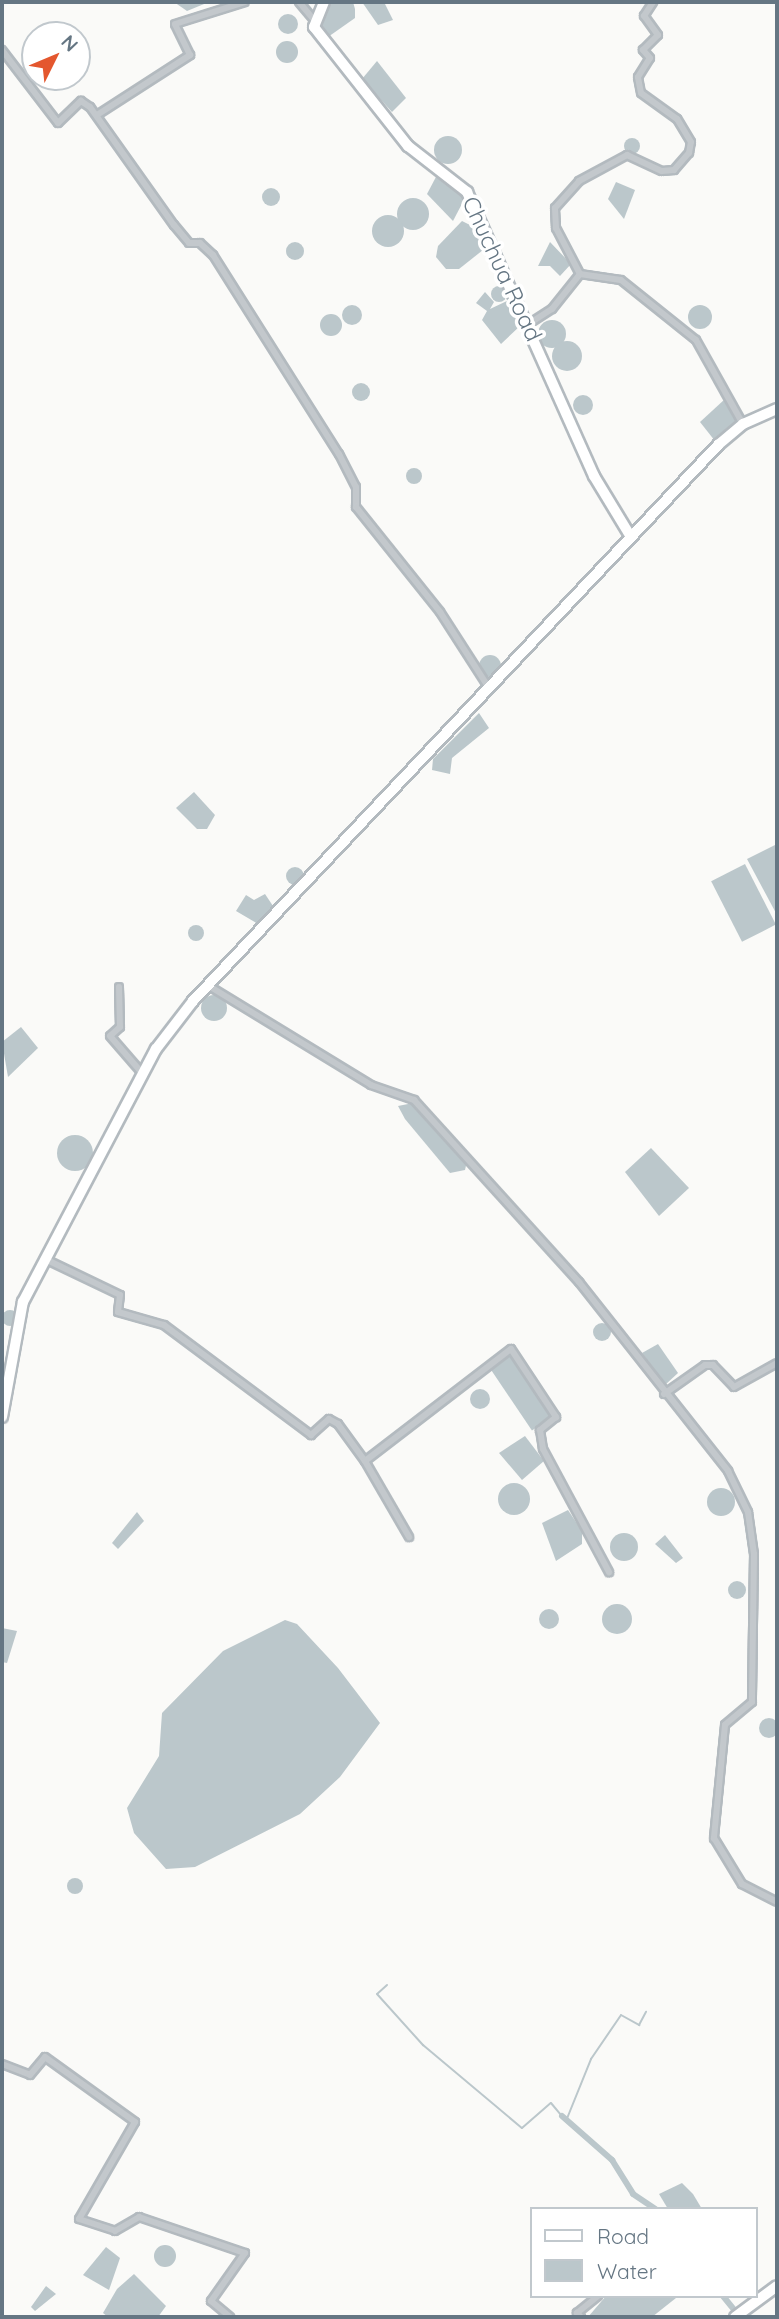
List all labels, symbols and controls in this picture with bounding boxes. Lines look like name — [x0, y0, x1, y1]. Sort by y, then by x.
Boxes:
north arrow — [21, 21, 91, 91]
text: N — [56, 30, 83, 56]
street label: Chuchua Road — [456, 192, 548, 346]
legend — [530, 2207, 758, 2298]
text: Road — [597, 2223, 649, 2249]
text: Water — [597, 2258, 657, 2284]

